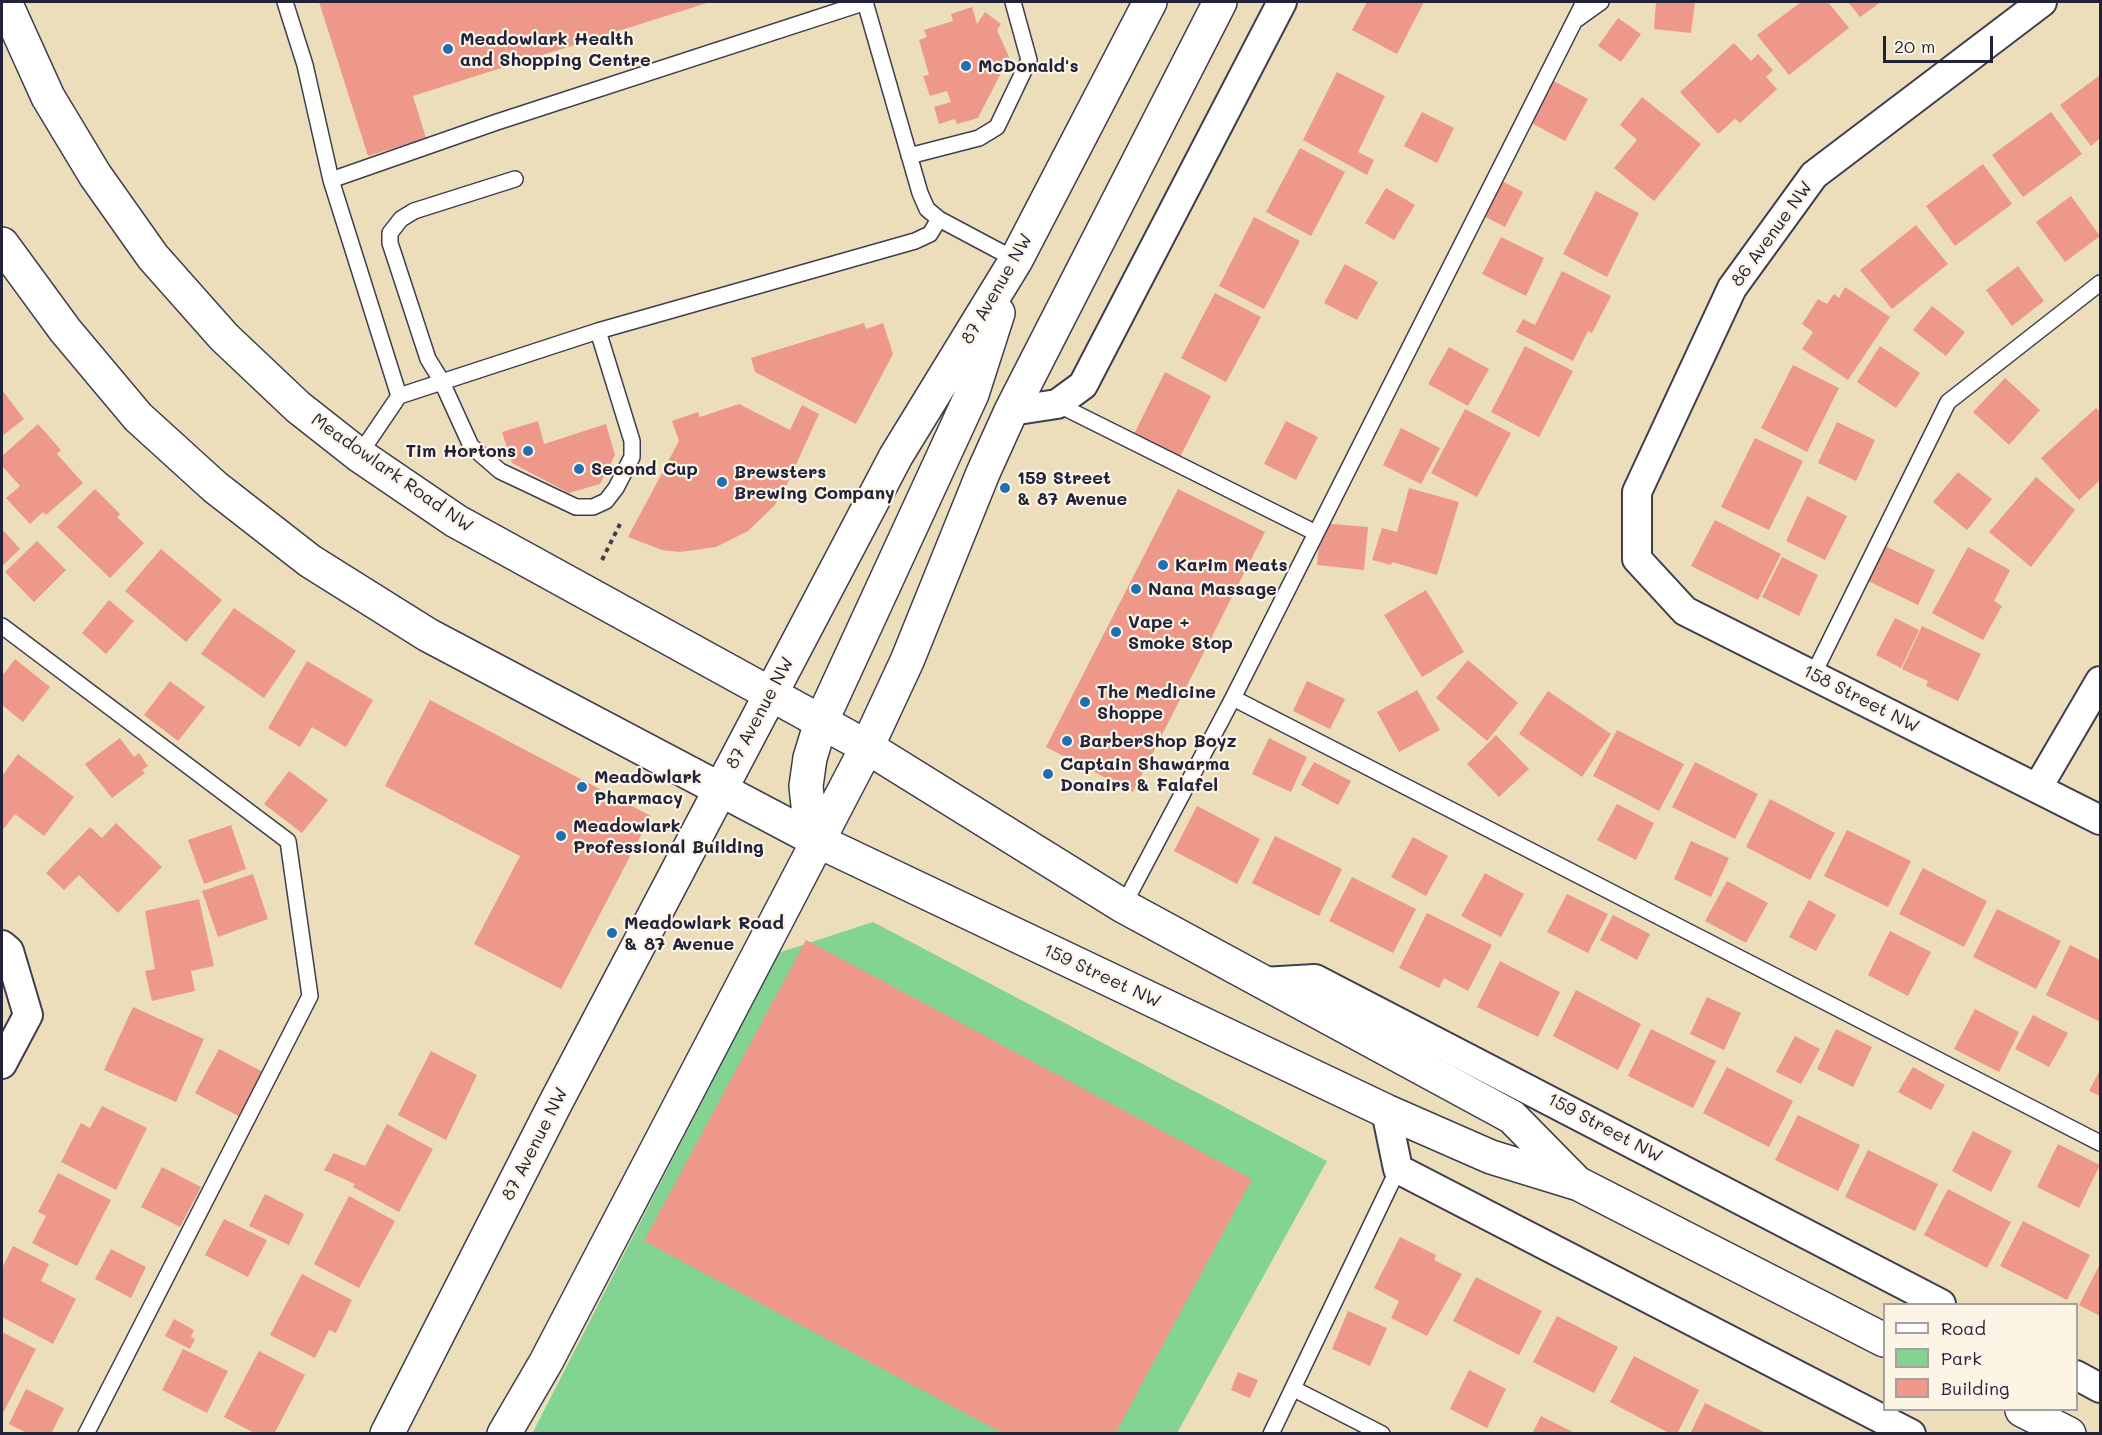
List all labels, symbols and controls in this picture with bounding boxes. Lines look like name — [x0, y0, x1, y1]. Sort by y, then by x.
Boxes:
scale bar — [1886, 24, 1996, 62]
place label: Meadowlark Health and Shopping Centre — [460, 28, 651, 70]
text: 20 m — [1894, 34, 1935, 58]
marker: Meadowlark Health and Shopping Centre — [441, 42, 455, 56]
place label: McDonald's — [978, 55, 1079, 77]
marker: McDonald's — [959, 59, 973, 73]
street label: 86 Avenue NW — [1727, 177, 1817, 291]
street label: 87 Avenue NW — [957, 230, 1037, 348]
street label: Meadowlark Road NW — [307, 409, 477, 537]
place label: Tim Hortons — [405, 440, 516, 462]
marker: Tim Hortons — [521, 444, 535, 458]
place label: Second Cup — [591, 458, 698, 480]
place label: Brewsters Brewing Company — [734, 461, 895, 504]
marker: Second Cup — [572, 462, 586, 476]
place label: 159 Street & 87 Avenue — [1017, 467, 1127, 510]
marker: Brewsters Brewing Company — [715, 475, 729, 489]
marker: 159 Street & 87 Avenue — [998, 481, 1012, 495]
place label: Karim Meats — [1175, 554, 1288, 576]
marker: Karim Meats — [1156, 558, 1170, 572]
place label: Nana Massage — [1148, 578, 1277, 600]
marker: Nana Massage — [1129, 582, 1143, 596]
place label: Vape + Smoke Stop — [1128, 611, 1233, 654]
marker: Vape + Smoke Stop — [1109, 625, 1123, 639]
street label: 87 Avenue NW — [721, 653, 799, 773]
street label: 158 Street NW — [1799, 660, 1923, 738]
place label: The Medicine Shoppe — [1097, 681, 1216, 724]
marker: The Medicine Shoppe — [1078, 695, 1092, 709]
place label: BarberShop Boyz — [1079, 730, 1237, 752]
marker: BarberShop Boyz — [1060, 734, 1074, 748]
place label: Captain Shawarma Donairs & Falafel — [1060, 753, 1230, 795]
place label: Meadowlark Pharmacy — [594, 766, 702, 808]
marker: Captain Shawarma Donairs & Falafel — [1041, 767, 1055, 781]
marker: Meadowlark Pharmacy — [575, 780, 589, 794]
place label: Meadowlark Professional Building — [573, 815, 764, 858]
marker: Meadowlark Professional Building — [554, 829, 568, 843]
place label: Meadowlark Road & 87 Avenue — [624, 912, 784, 954]
marker: Meadowlark Road & 87 Avenue — [605, 926, 619, 940]
street label: 159 Street NW — [1040, 939, 1164, 1013]
street label: 87 Avenue NW — [497, 1084, 573, 1204]
street label: 159 Street NW — [1544, 1089, 1666, 1167]
legend — [1883, 1303, 2078, 1411]
text: Road — [1941, 1316, 1986, 1340]
text: Park — [1941, 1346, 1982, 1370]
text: Building — [1941, 1376, 2009, 1400]

